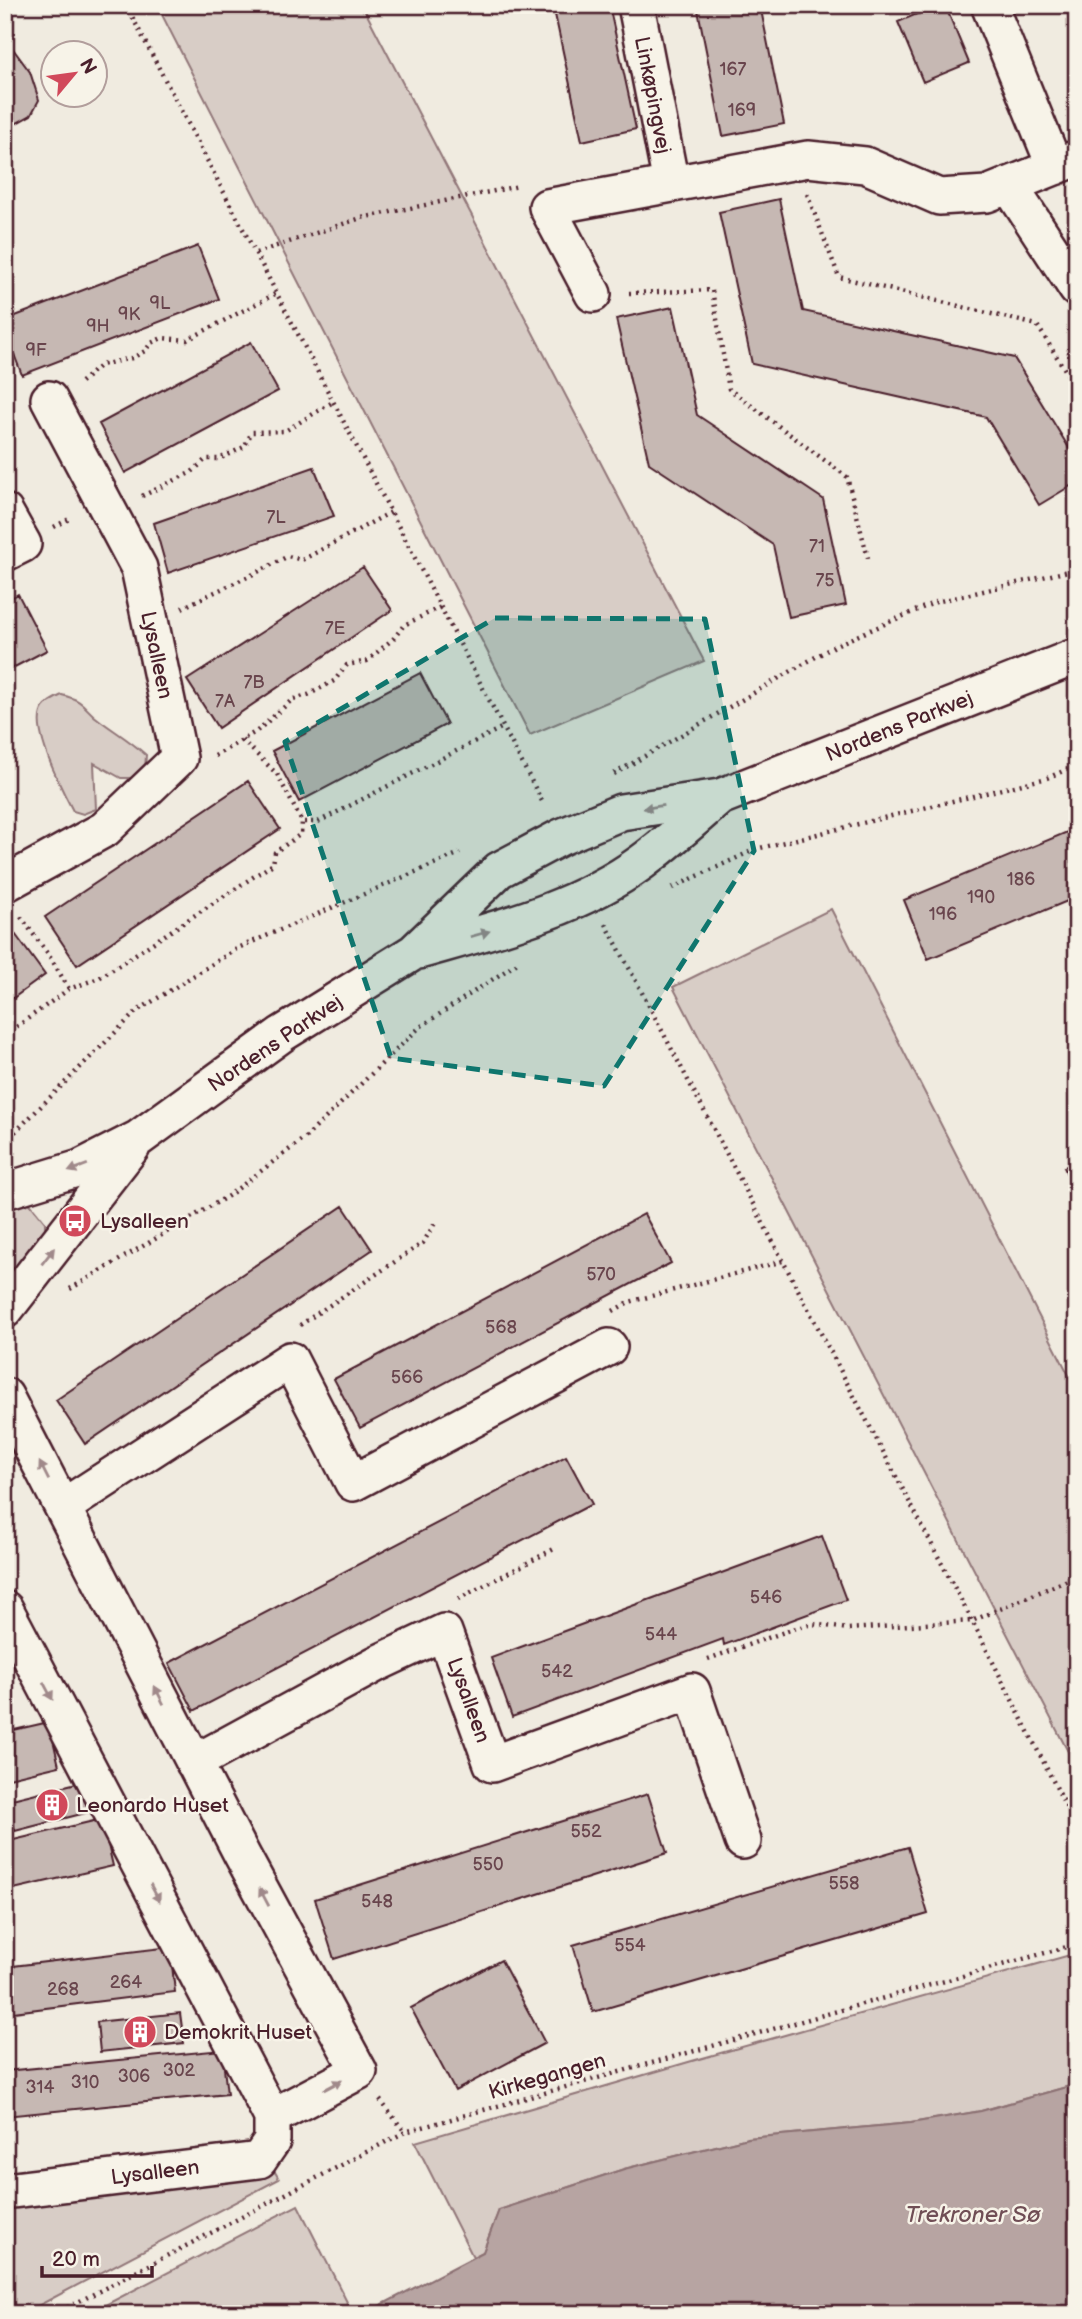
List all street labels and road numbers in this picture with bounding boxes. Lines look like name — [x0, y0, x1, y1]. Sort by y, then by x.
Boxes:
street label: Linkøpingvej — [629, 34, 676, 156]
street label: Lysalleen — [135, 609, 178, 701]
street label: Nordens Parkvej — [822, 686, 977, 767]
street label: Nordens Parkvej — [203, 989, 347, 1098]
street label: Lysalleen — [442, 1654, 495, 1746]
street label: Kirkegangen — [486, 2048, 609, 2105]
street label: Lysalleen — [109, 2155, 201, 2190]

